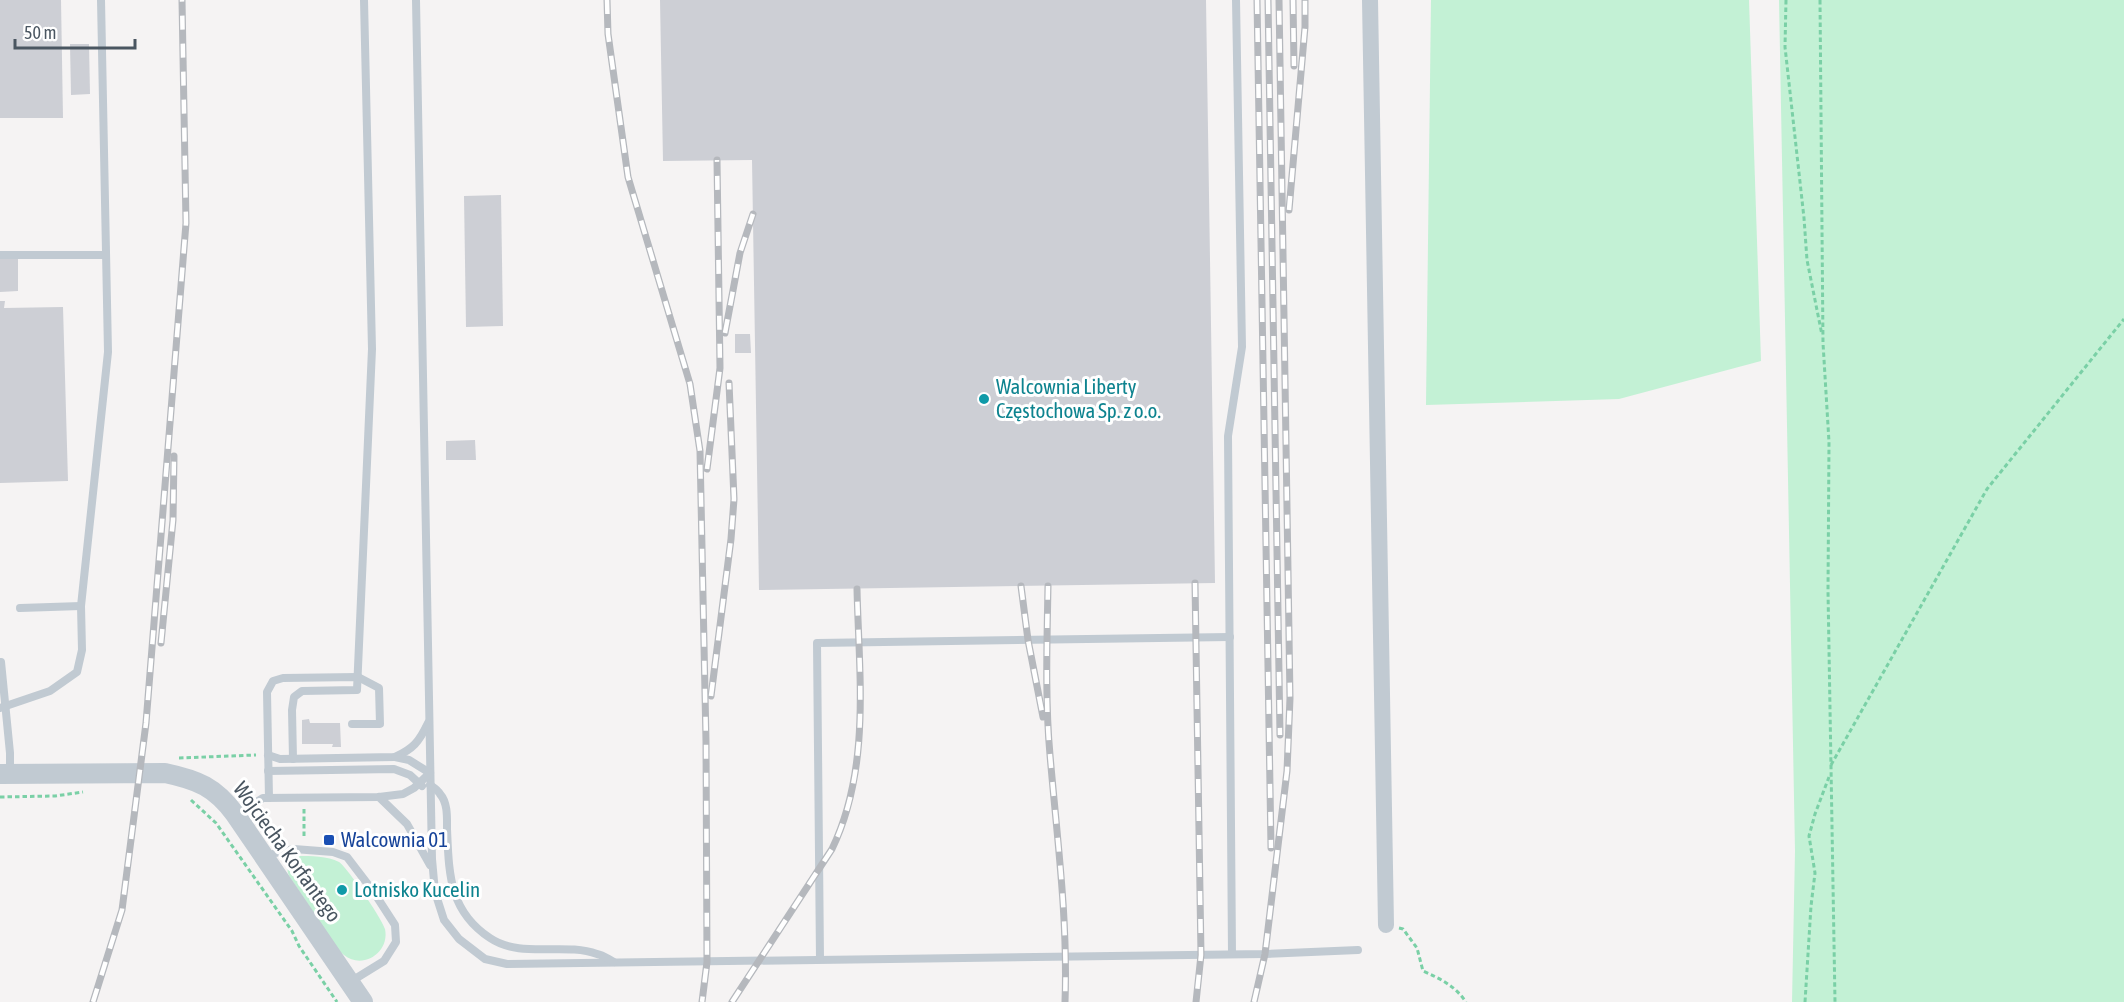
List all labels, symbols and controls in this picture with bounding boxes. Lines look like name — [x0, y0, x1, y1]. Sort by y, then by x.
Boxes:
scale bar — [15, 12, 135, 50]
text: 50 m — [24, 22, 56, 43]
place label: Walcownia Liberty Częstochowa Sp. z o.o. — [996, 374, 1161, 422]
marker: Walcownia Liberty Częstochowa Sp. z o.o. — [977, 392, 991, 406]
street label: Wojciecha Korfantego — [229, 777, 347, 926]
place label: Walcownia 01 — [341, 827, 448, 851]
marker: Walcownia 01 — [322, 833, 336, 847]
place label: Lotnisko Kucelin — [354, 877, 480, 901]
marker: Lotnisko Kucelin — [335, 883, 349, 897]

